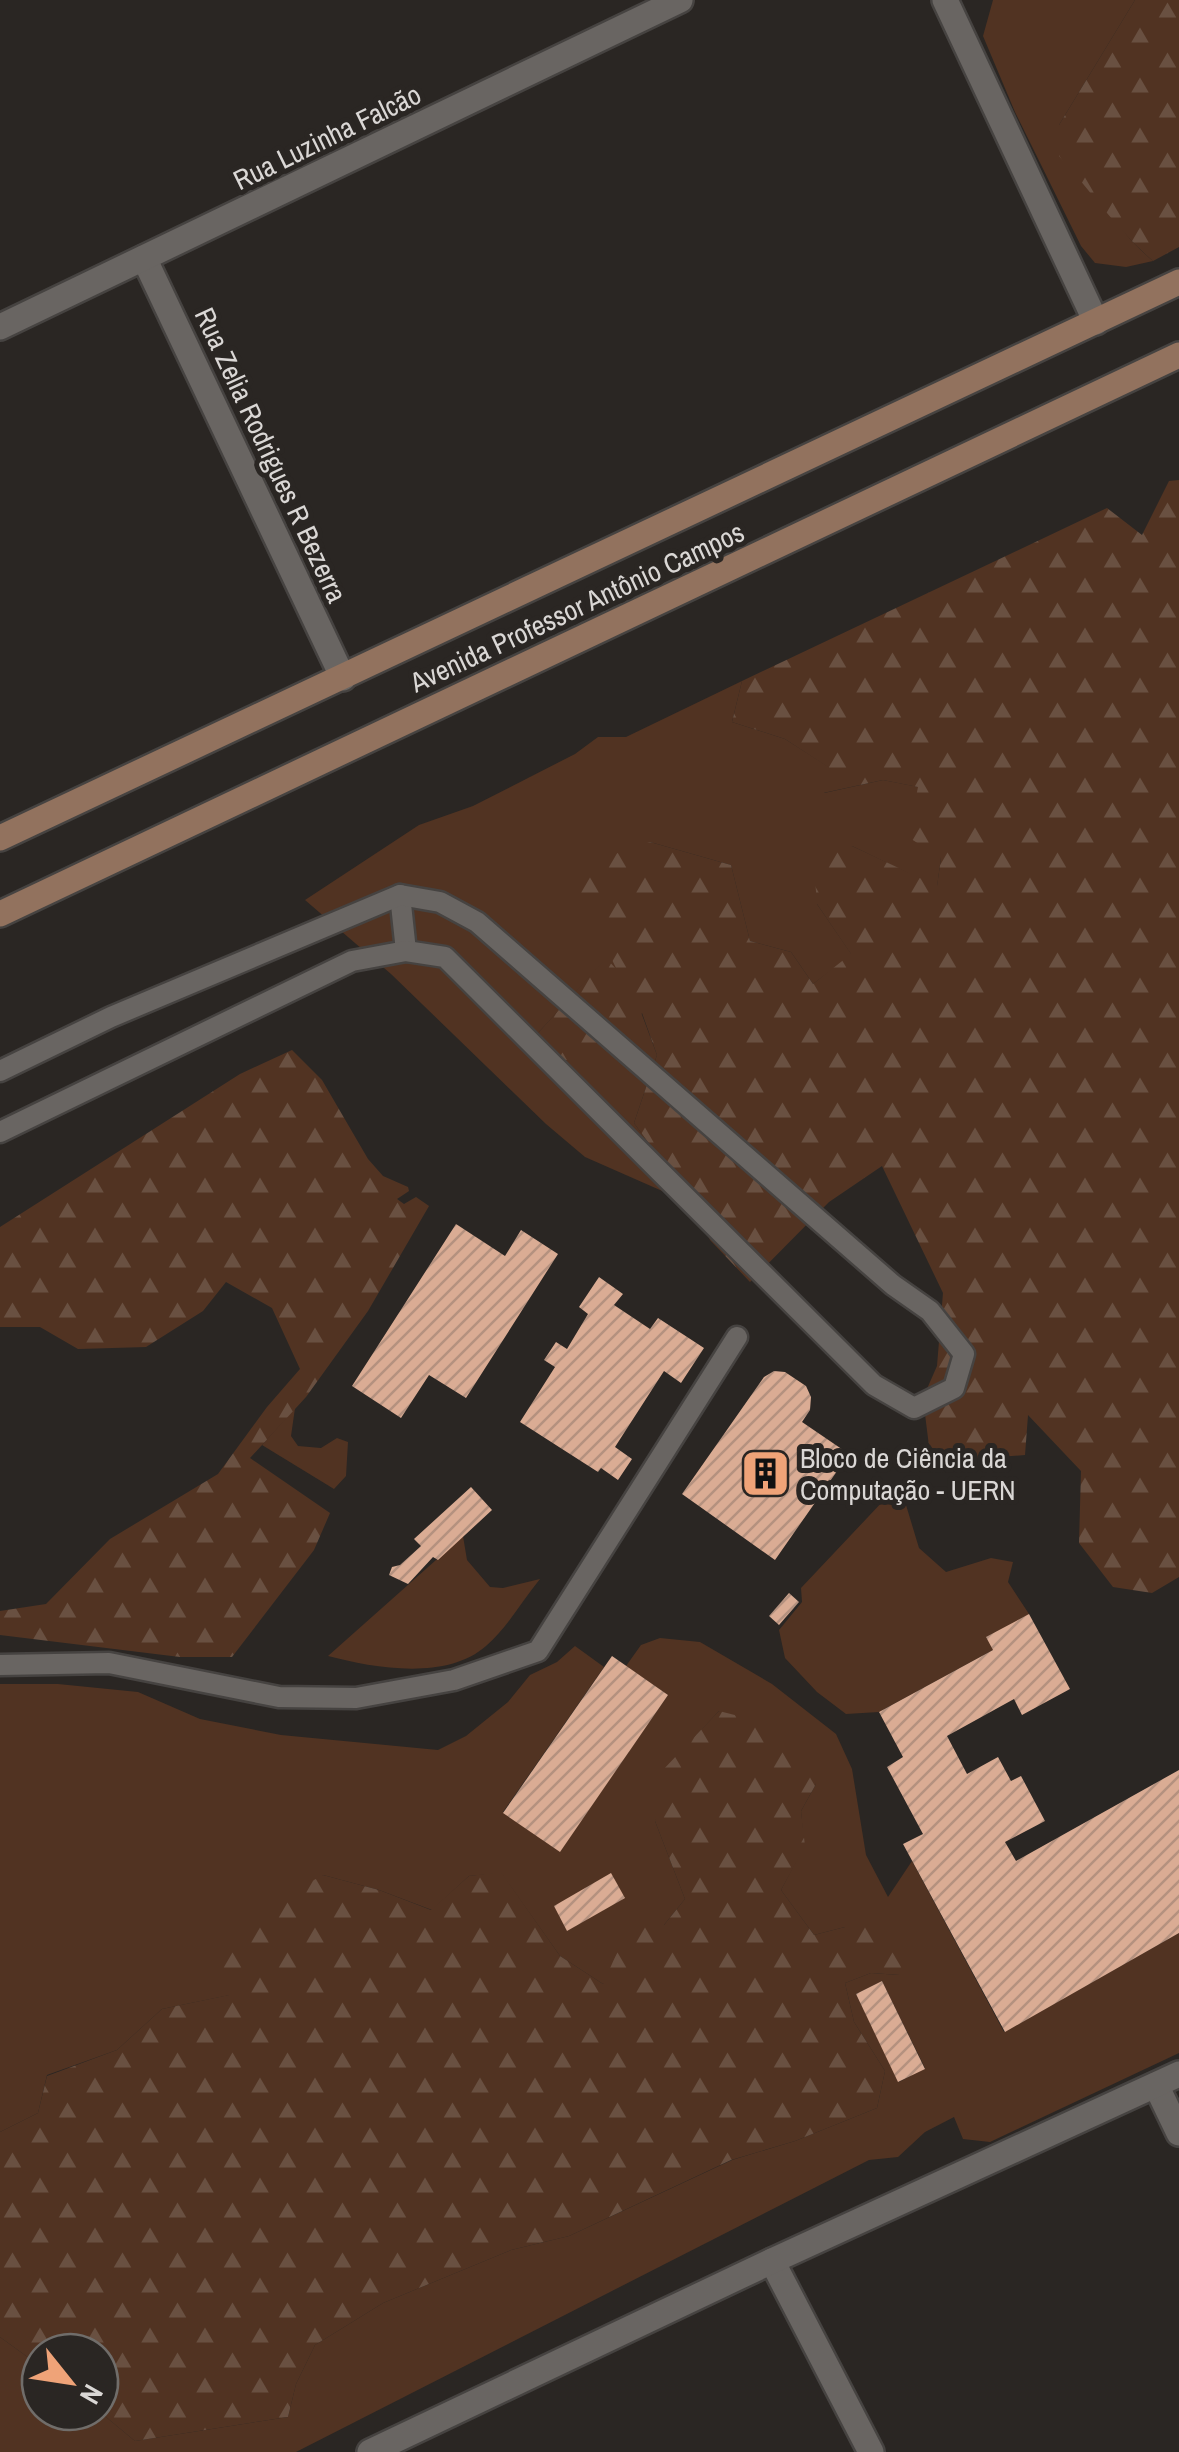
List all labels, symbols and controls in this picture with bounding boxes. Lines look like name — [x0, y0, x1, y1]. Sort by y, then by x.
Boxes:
street label: Rua Luzinha Falcão — [227, 75, 427, 199]
street label: Rua Zelia Rodrigues R Bezerra — [186, 301, 356, 609]
street label: Avenida Professor Antônio Campos — [403, 513, 750, 702]
place label: Bloco de Ciência da Computação - UERN — [800, 1439, 1016, 1509]
building icon: Bloco de Ciência da Computação - UERN — [739, 1448, 791, 1500]
north arrow — [20, 2332, 120, 2432]
text: N — [71, 2378, 112, 2411]

